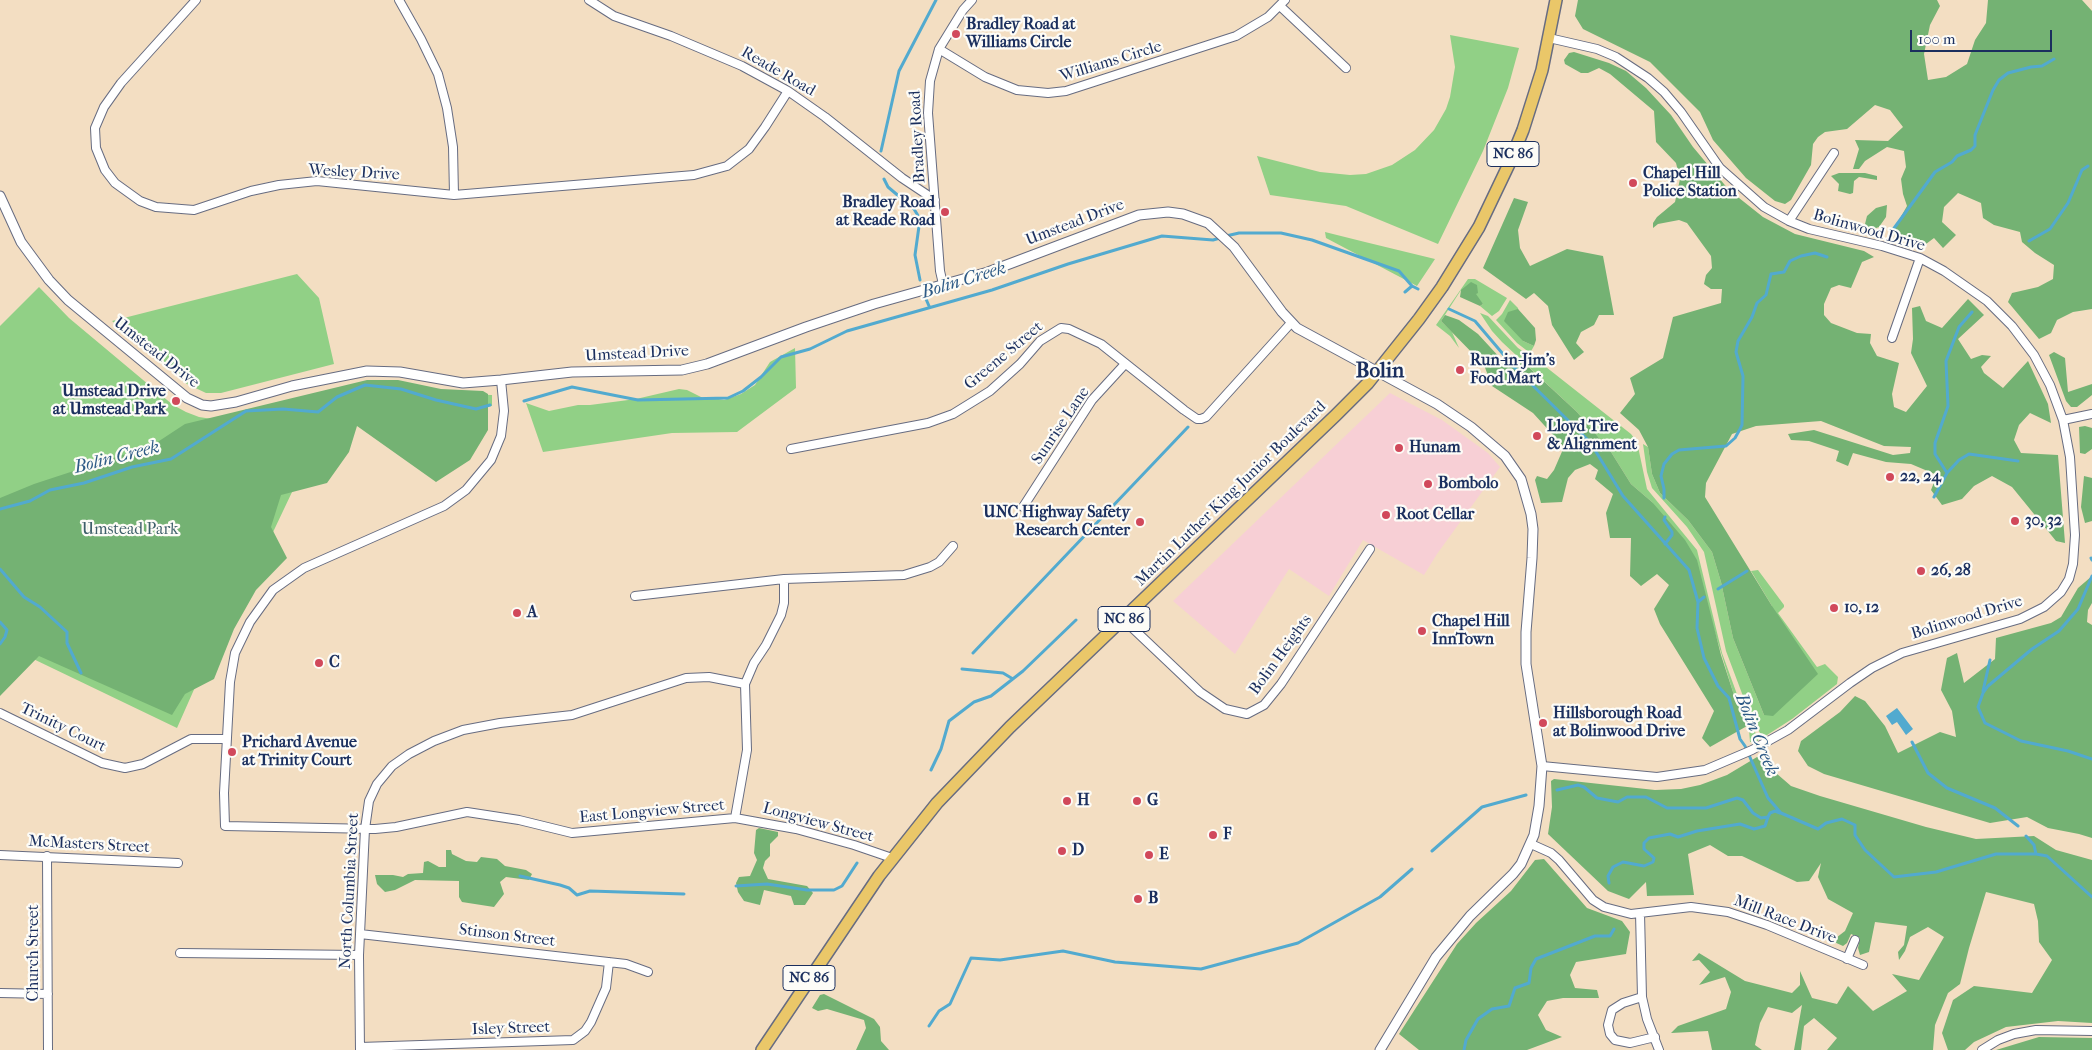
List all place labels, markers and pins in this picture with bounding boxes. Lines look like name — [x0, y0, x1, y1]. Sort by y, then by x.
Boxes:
place label: Bradley Road at Williams Circle — [966, 15, 1075, 53]
marker: Bradley Road at Williams Circle — [950, 28, 962, 40]
place label: Chapel Hill Police Station — [1643, 164, 1737, 202]
marker: Chapel Hill Police Station — [1627, 177, 1639, 189]
place label: Bradley Road at Reade Road — [836, 193, 935, 231]
marker: Bradley Road at Reade Road — [939, 206, 951, 218]
place label: Run-in-Jim's Food Mart — [1470, 351, 1555, 389]
marker: Run-in-Jim's Food Mart — [1454, 364, 1466, 376]
place label: Umstead Drive at Umstead Park — [53, 382, 166, 420]
marker: Umstead Drive at Umstead Park — [170, 395, 182, 407]
place label: Lloyd Tire & Alignment — [1547, 417, 1637, 455]
marker: Lloyd Tire & Alignment — [1531, 430, 1543, 442]
place label: Hunam — [1409, 438, 1461, 458]
marker: Hunam — [1393, 442, 1405, 454]
place label: 22, 24 — [1900, 467, 1941, 487]
marker: 22, 24 — [1884, 471, 1896, 483]
place label: Bombolo — [1438, 474, 1498, 494]
marker: Bombolo — [1422, 478, 1434, 490]
place label: UNC Highway Safety Research Center — [983, 503, 1130, 541]
place label: Root Cellar — [1396, 505, 1474, 525]
marker: Root Cellar — [1380, 509, 1392, 521]
place label: 30, 32 — [2025, 511, 2062, 531]
marker: 30, 32 — [2009, 515, 2021, 527]
marker: UNC Highway Safety Research Center — [1134, 516, 1146, 528]
place label: 26, 28 — [1931, 561, 1971, 581]
marker: 26, 28 — [1915, 565, 1927, 577]
place label: 10, 12 — [1844, 598, 1879, 618]
marker: 10, 12 — [1828, 602, 1840, 614]
place label: A — [527, 603, 537, 623]
marker: A — [511, 607, 523, 619]
place label: Chapel Hill InnTown — [1432, 612, 1510, 650]
marker: Chapel Hill InnTown — [1416, 625, 1428, 637]
place label: C — [329, 653, 340, 673]
marker: C — [313, 657, 325, 669]
place label: Hillsborough Road at Bolinwood Drive — [1553, 704, 1685, 742]
marker: Hillsborough Road at Bolinwood Drive — [1537, 717, 1549, 729]
place label: Prichard Avenue at Trinity Court — [242, 733, 357, 771]
marker: Prichard Avenue at Trinity Court — [226, 746, 238, 758]
place label: H — [1077, 791, 1090, 811]
place label: G — [1147, 791, 1158, 811]
marker: H — [1061, 795, 1073, 807]
marker: G — [1131, 795, 1143, 807]
place label: F — [1223, 825, 1232, 845]
marker: F — [1207, 829, 1219, 841]
place label: D — [1072, 841, 1084, 861]
marker: D — [1056, 845, 1068, 857]
place label: E — [1159, 845, 1169, 865]
marker: E — [1143, 849, 1155, 861]
place label: B — [1148, 889, 1158, 909]
marker: B — [1132, 893, 1144, 905]

